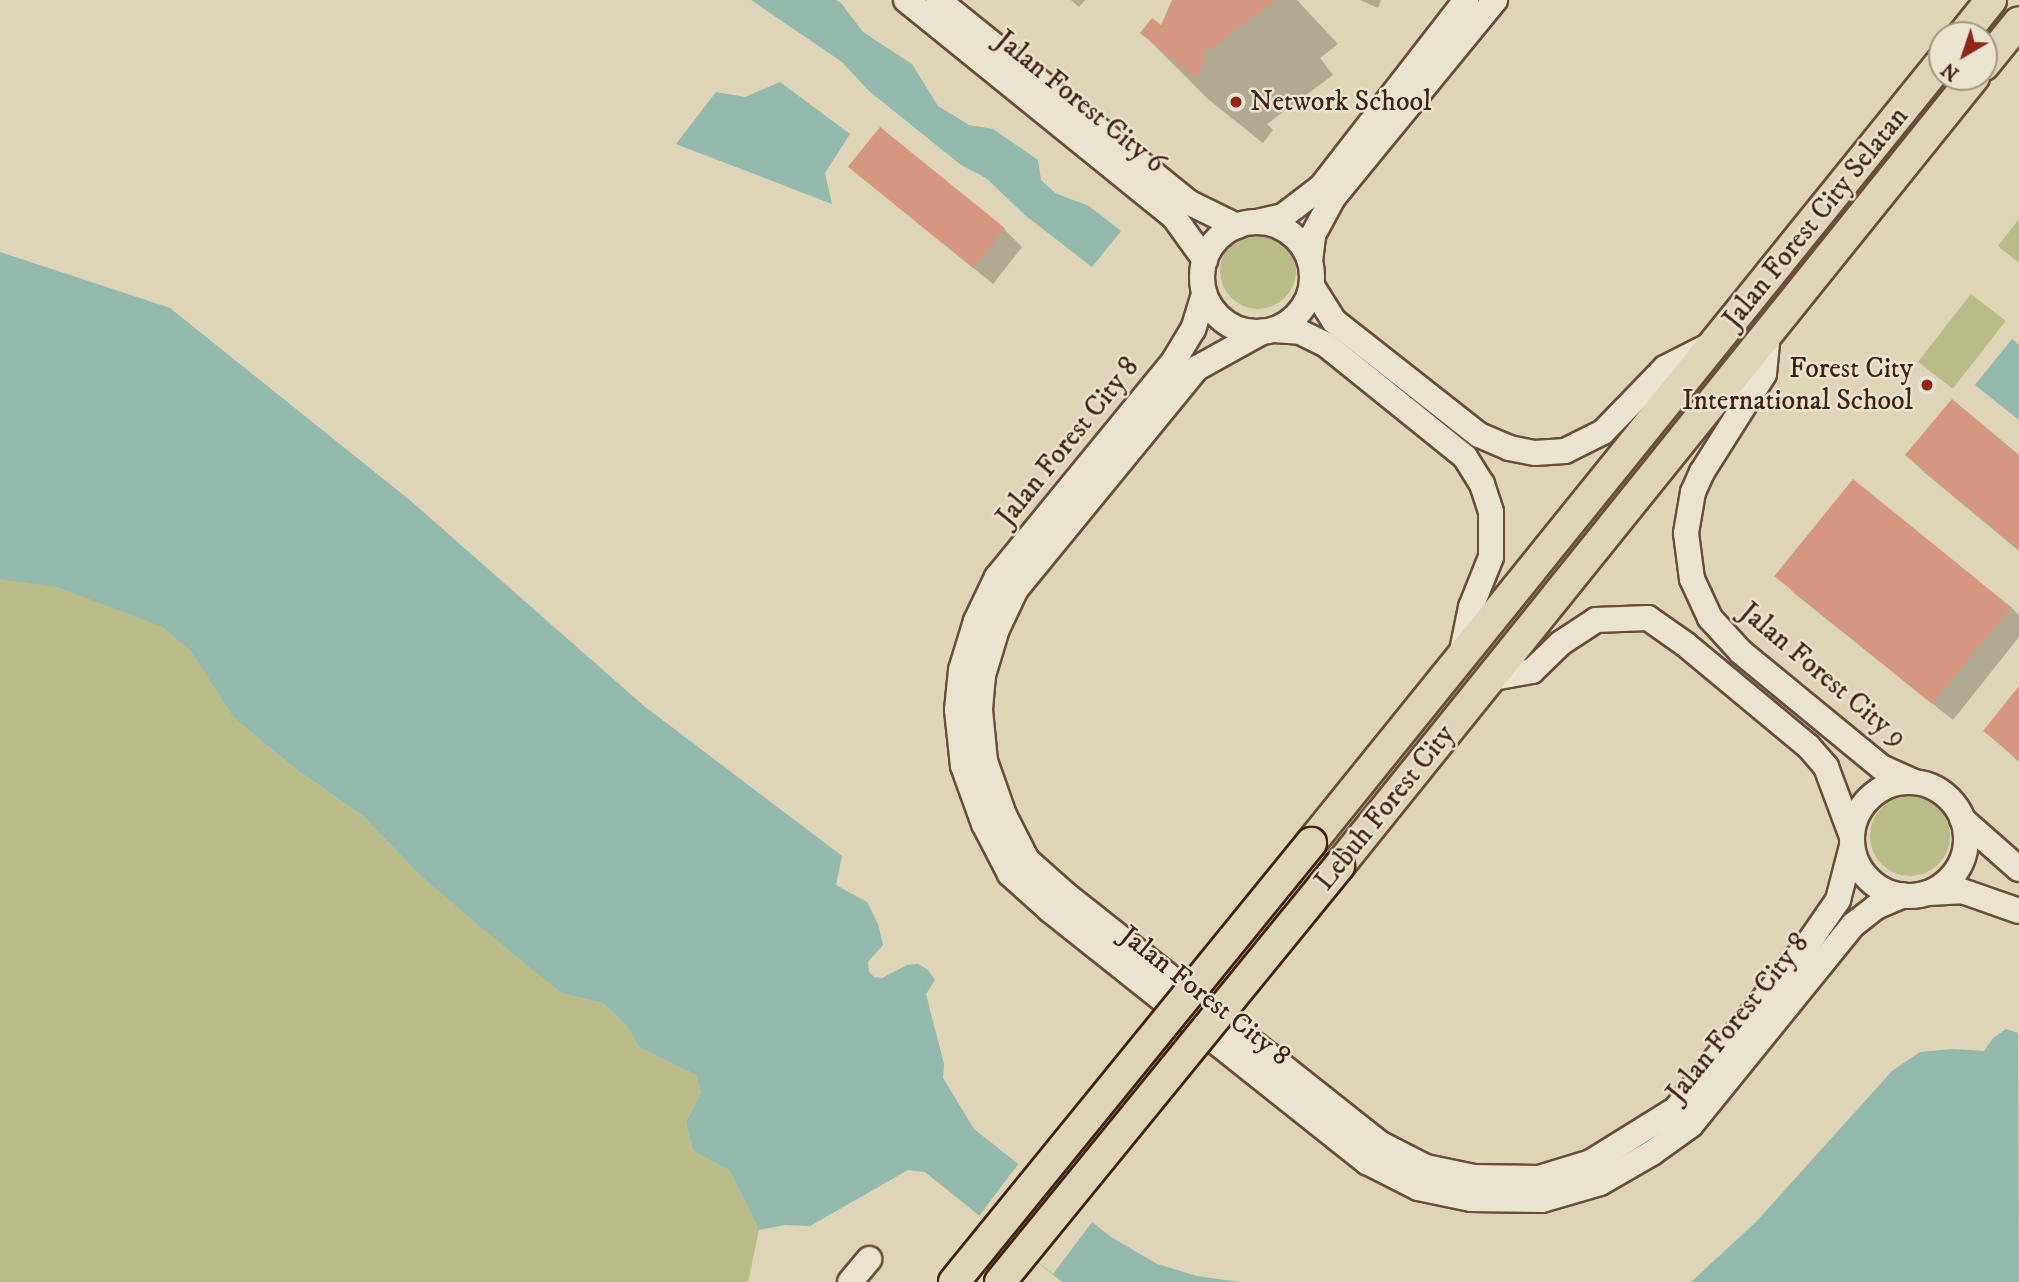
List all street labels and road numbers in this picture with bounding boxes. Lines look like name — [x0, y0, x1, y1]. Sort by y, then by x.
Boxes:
street label: Jalan Forest City 6 — [989, 24, 1171, 180]
street label: Jalan Forest City Selatan — [1716, 100, 1916, 336]
street label: Jalan Forest City 8 — [990, 351, 1146, 533]
street label: Jalan Forest City 9 — [1733, 595, 1913, 755]
street label: Lebuh Forest City — [1308, 719, 1462, 897]
street label: Jalan Forest City 8 — [1113, 919, 1297, 1073]
street label: Jalan Forest City 8 — [1660, 927, 1816, 1109]

